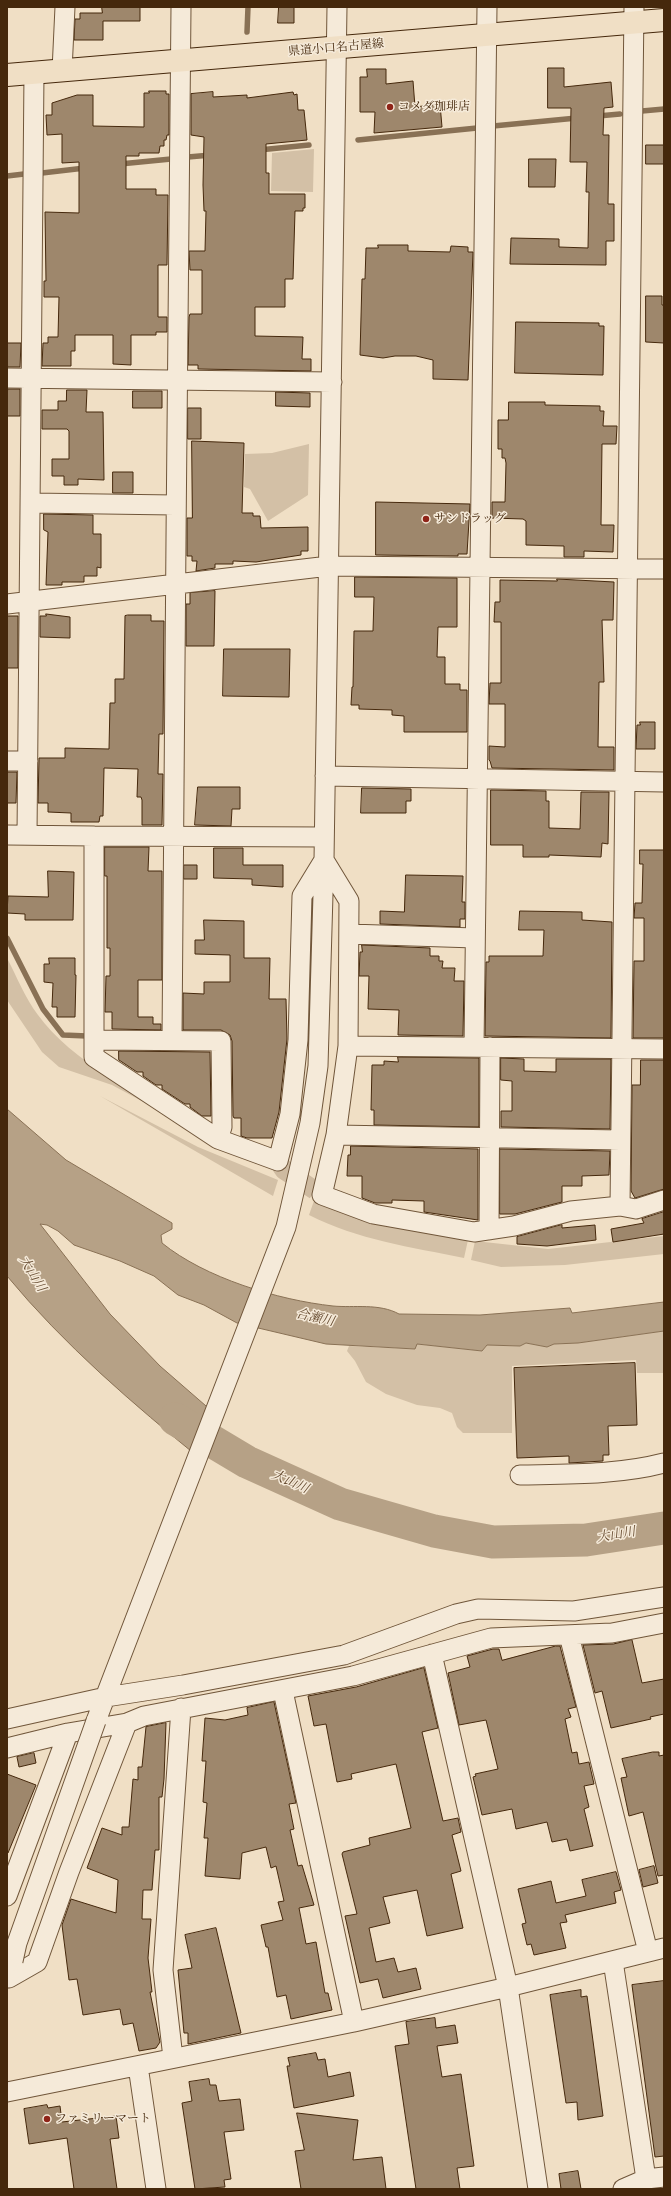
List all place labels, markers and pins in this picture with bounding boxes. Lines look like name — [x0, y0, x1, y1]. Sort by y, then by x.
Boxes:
place label: コメダ珈琲店 — [398, 100, 470, 114]
marker: コメダ珈琲店 — [385, 102, 395, 112]
place label: サンドラッグ — [434, 512, 506, 526]
marker: サンドラッグ — [421, 514, 431, 524]
place label: ファミリーマート — [55, 2112, 151, 2126]
marker: ファミリーマート — [42, 2114, 52, 2124]

